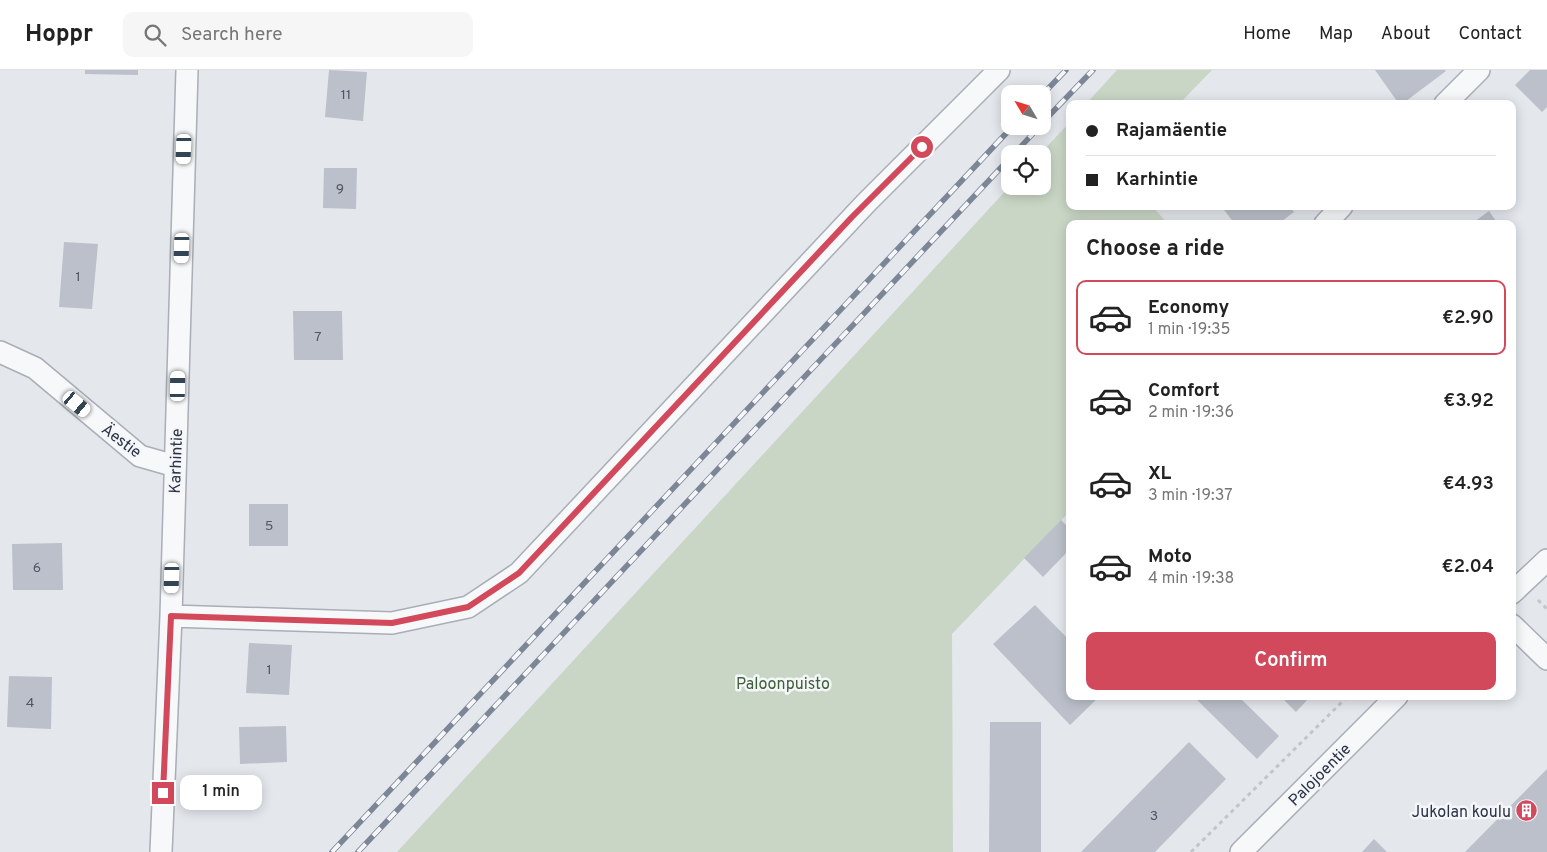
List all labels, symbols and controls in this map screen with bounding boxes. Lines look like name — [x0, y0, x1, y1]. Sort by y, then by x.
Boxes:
search box — [123, 12, 473, 57]
text: Hoppr — [25, 20, 93, 50]
icon: search — [141, 21, 169, 49]
text: Search here — [181, 23, 283, 47]
text: Home — [1243, 23, 1291, 46]
text: Map — [1319, 23, 1353, 46]
text: About — [1381, 23, 1430, 46]
text: Contact — [1458, 23, 1522, 46]
north arrow — [1001, 85, 1051, 135]
map controls — [1001, 85, 1051, 195]
house number: 11 — [341, 87, 351, 104]
text: Rajamäentie — [1116, 119, 1227, 143]
car — [175, 134, 192, 164]
route start — [911, 136, 933, 158]
button: locate — [1001, 145, 1051, 195]
text: Karhintie — [1116, 168, 1198, 192]
house number: 9 — [336, 181, 344, 198]
car — [173, 233, 190, 263]
text: Choose a ride — [1086, 236, 1224, 263]
house number: 1 — [75, 269, 81, 286]
icon: car — [1088, 295, 1133, 340]
text: Economy — [1148, 296, 1229, 320]
text: €2.90 — [1442, 306, 1494, 330]
text: 1 min · 19:35 — [1148, 320, 1231, 340]
house number: 7 — [314, 329, 322, 346]
car — [170, 371, 185, 401]
icon: car — [1088, 378, 1133, 423]
text: Comfort — [1148, 379, 1220, 403]
car — [60, 389, 93, 419]
text: €3.92 — [1443, 389, 1494, 413]
text: 2 min · 19:36 — [1148, 403, 1234, 423]
street label: Äestie — [97, 419, 145, 463]
street label: Karhintie — [166, 428, 188, 494]
icon: car — [1088, 461, 1133, 506]
text: XL — [1148, 462, 1171, 486]
text: €4.93 — [1443, 472, 1494, 496]
text: 3 min · 19:37 — [1148, 486, 1232, 506]
house number: 5 — [265, 518, 273, 535]
icon: car — [1088, 544, 1133, 589]
text: Moto — [1148, 545, 1192, 569]
text: €2.04 — [1441, 555, 1494, 579]
house number: 6 — [33, 560, 41, 577]
car — [163, 563, 180, 593]
text: 4 min · 19:38 — [1148, 569, 1234, 589]
button: Confirm — [1086, 632, 1496, 690]
house number: 1 — [266, 662, 272, 679]
park label: Paloonpuisto — [736, 675, 830, 695]
house number: 4 — [26, 695, 34, 712]
street label: Palojoentie — [1285, 740, 1356, 811]
callout: 1 min — [180, 776, 263, 810]
route end — [152, 782, 174, 804]
text: 1 min — [202, 782, 240, 802]
building icon: Jukolan koulu — [1515, 799, 1539, 823]
place label: Jukolan koulu — [1412, 803, 1511, 823]
house number: 3 — [1150, 808, 1158, 825]

